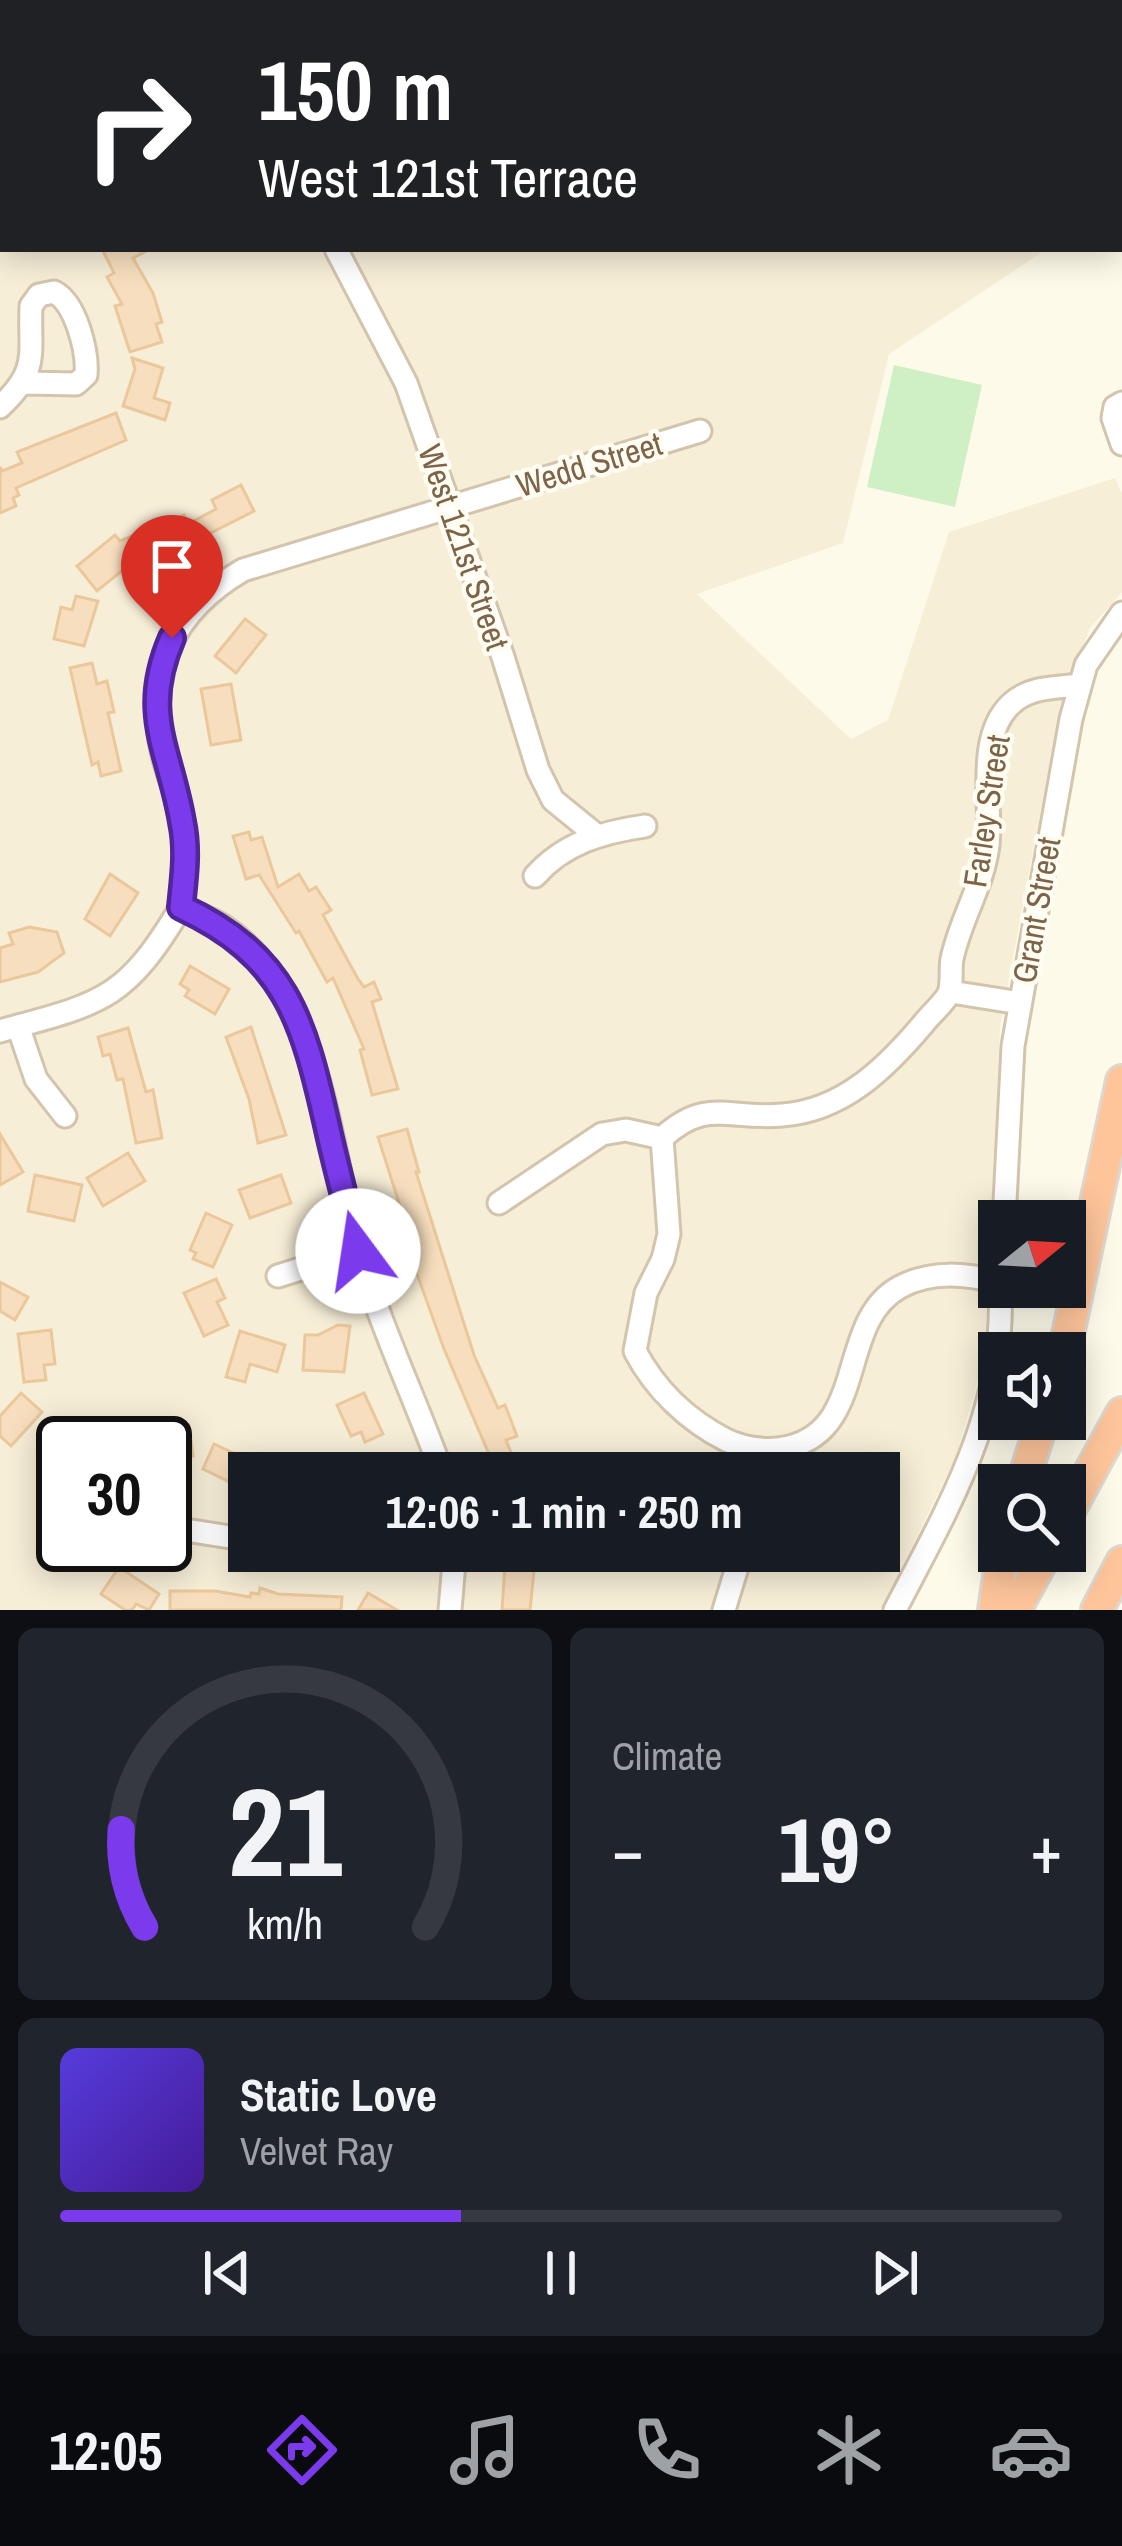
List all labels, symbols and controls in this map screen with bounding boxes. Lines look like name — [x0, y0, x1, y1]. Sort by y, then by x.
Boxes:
text: 150 m — [258, 33, 453, 146]
icon: right — [60, 48, 216, 204]
text: West 121st Terrace — [258, 141, 638, 214]
street label: Wedd Street — [511, 421, 667, 507]
street label: West 121st Street — [408, 438, 520, 656]
pin — [121, 515, 223, 638]
icon: arrive — [139, 533, 205, 599]
street label: Farley Street — [952, 732, 1020, 890]
street label: Grant Street — [1002, 834, 1070, 986]
position arrow — [295, 1188, 421, 1314]
north arrow — [978, 1200, 1086, 1308]
map controls — [978, 1200, 1086, 1572]
button: sound — [978, 1332, 1086, 1440]
speed limit sign: 30 — [36, 1416, 192, 1572]
button: search — [978, 1464, 1086, 1572]
text: 12:06 · 1 min · 250 m — [386, 1481, 742, 1542]
text: Climate — [612, 1730, 722, 1782]
text: 21 — [228, 1747, 342, 1915]
text: 19° — [778, 1789, 896, 1910]
text: − — [612, 1805, 644, 1894]
text: + — [1030, 1805, 1062, 1894]
text: km/h — [247, 1895, 323, 1952]
text: Static Love — [240, 2064, 437, 2125]
text: Velvet Ray — [240, 2125, 393, 2177]
icon: previous — [194, 2240, 260, 2306]
icon: pause — [528, 2240, 594, 2306]
icon: next — [862, 2240, 928, 2306]
icon: directions — [260, 2408, 344, 2492]
icon: music — [443, 2408, 527, 2492]
icon: phone — [625, 2408, 709, 2492]
icon: climate — [807, 2408, 891, 2492]
icon: car — [989, 2408, 1073, 2492]
text: 12:05 — [49, 2414, 162, 2487]

